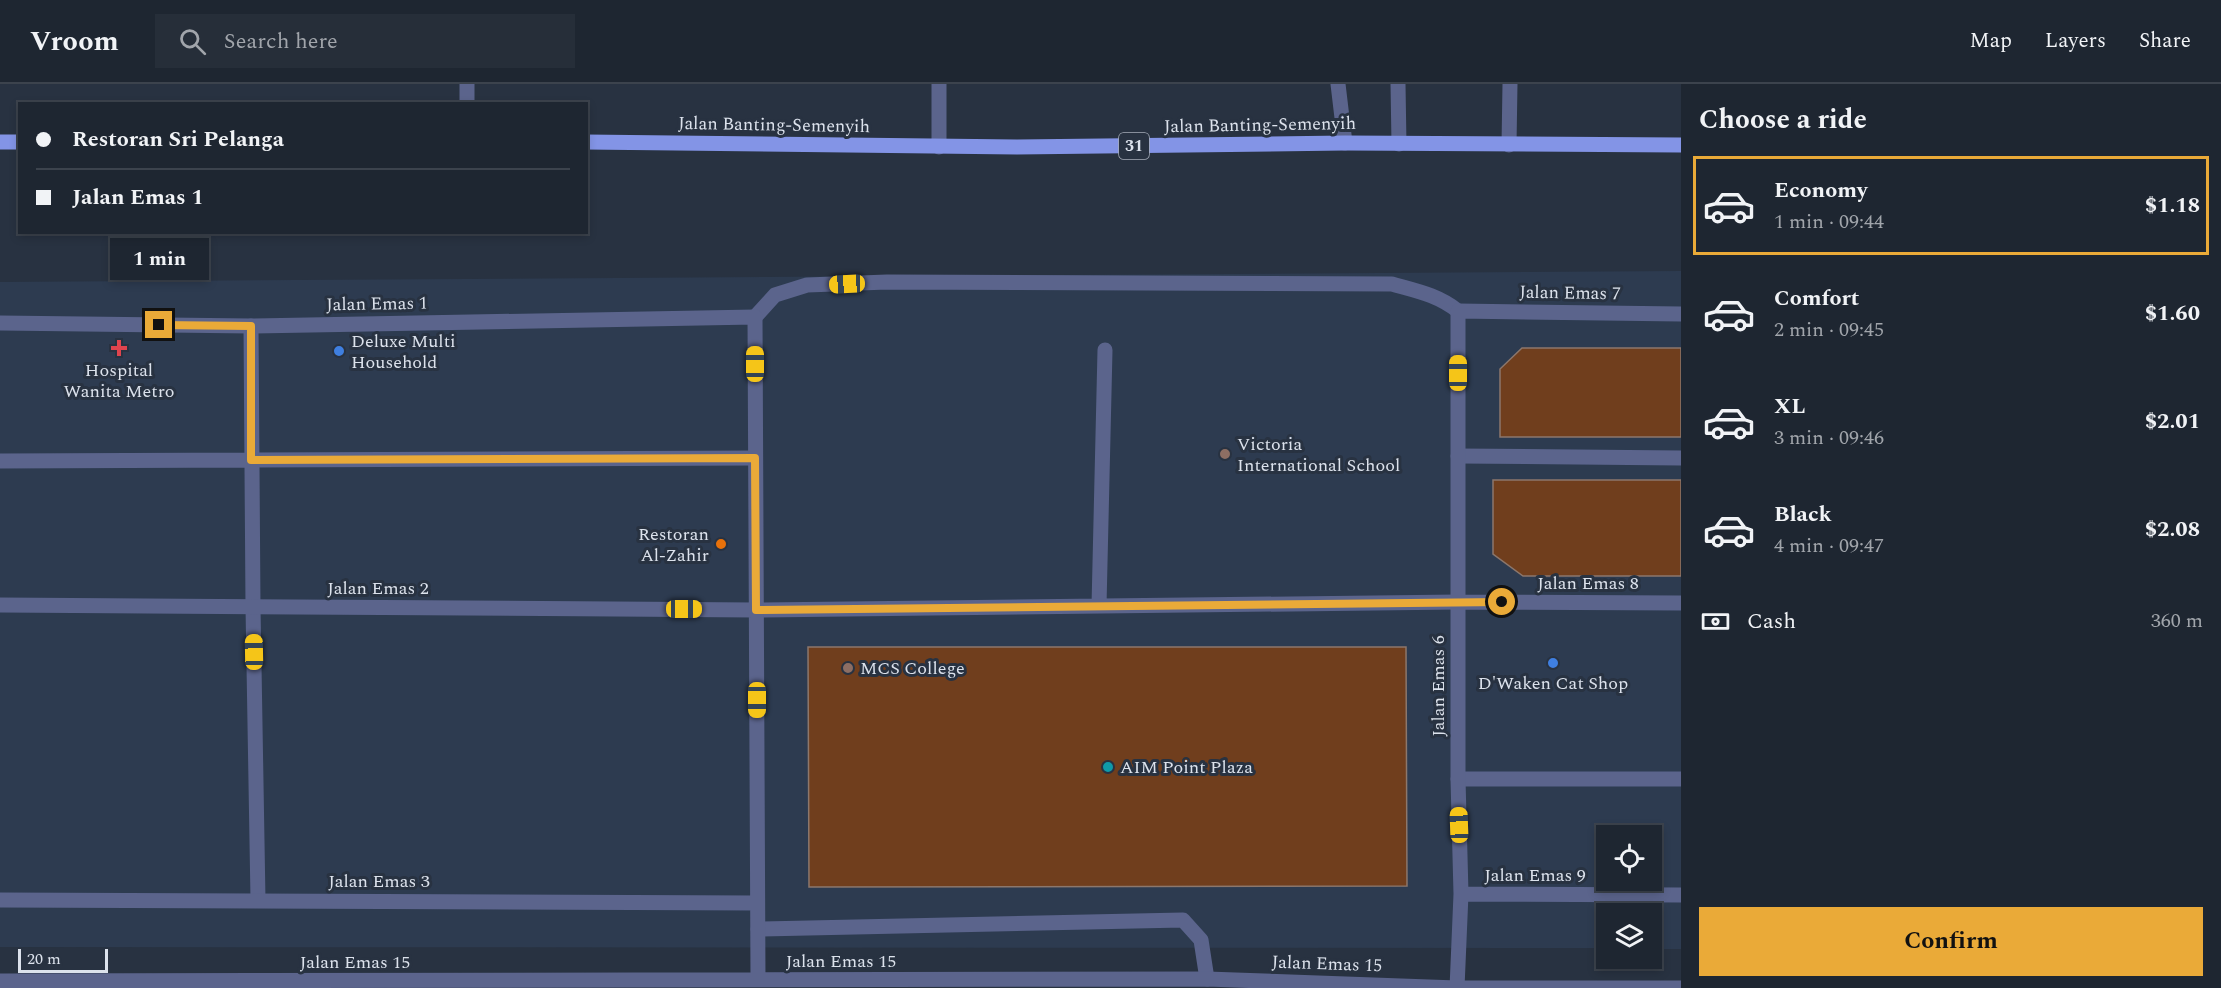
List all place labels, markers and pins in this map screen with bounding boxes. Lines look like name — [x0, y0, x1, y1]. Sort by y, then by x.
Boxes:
place label: Deluxe Multi Household — [351, 328, 456, 376]
marker: Hospital Wanita Metro — [110, 339, 128, 357]
marker: Deluxe Multi Household — [332, 344, 346, 358]
place label: Hospital Wanita Metro — [63, 357, 175, 405]
place label: Victoria International School — [1237, 431, 1400, 479]
marker: Victoria International School — [1218, 447, 1232, 461]
place label: Restoran Al-Zahir — [638, 521, 709, 569]
marker: Restoran Al-Zahir — [714, 537, 728, 551]
place label: MCS College — [860, 655, 965, 682]
marker: D'Waken Cat Shop — [1546, 656, 1560, 670]
marker: MCS College — [841, 661, 855, 675]
place label: D'Waken Cat Shop — [1478, 670, 1628, 697]
place label: AIM Point Plaza — [1120, 754, 1253, 781]
marker: AIM Point Plaza — [1101, 760, 1115, 774]

